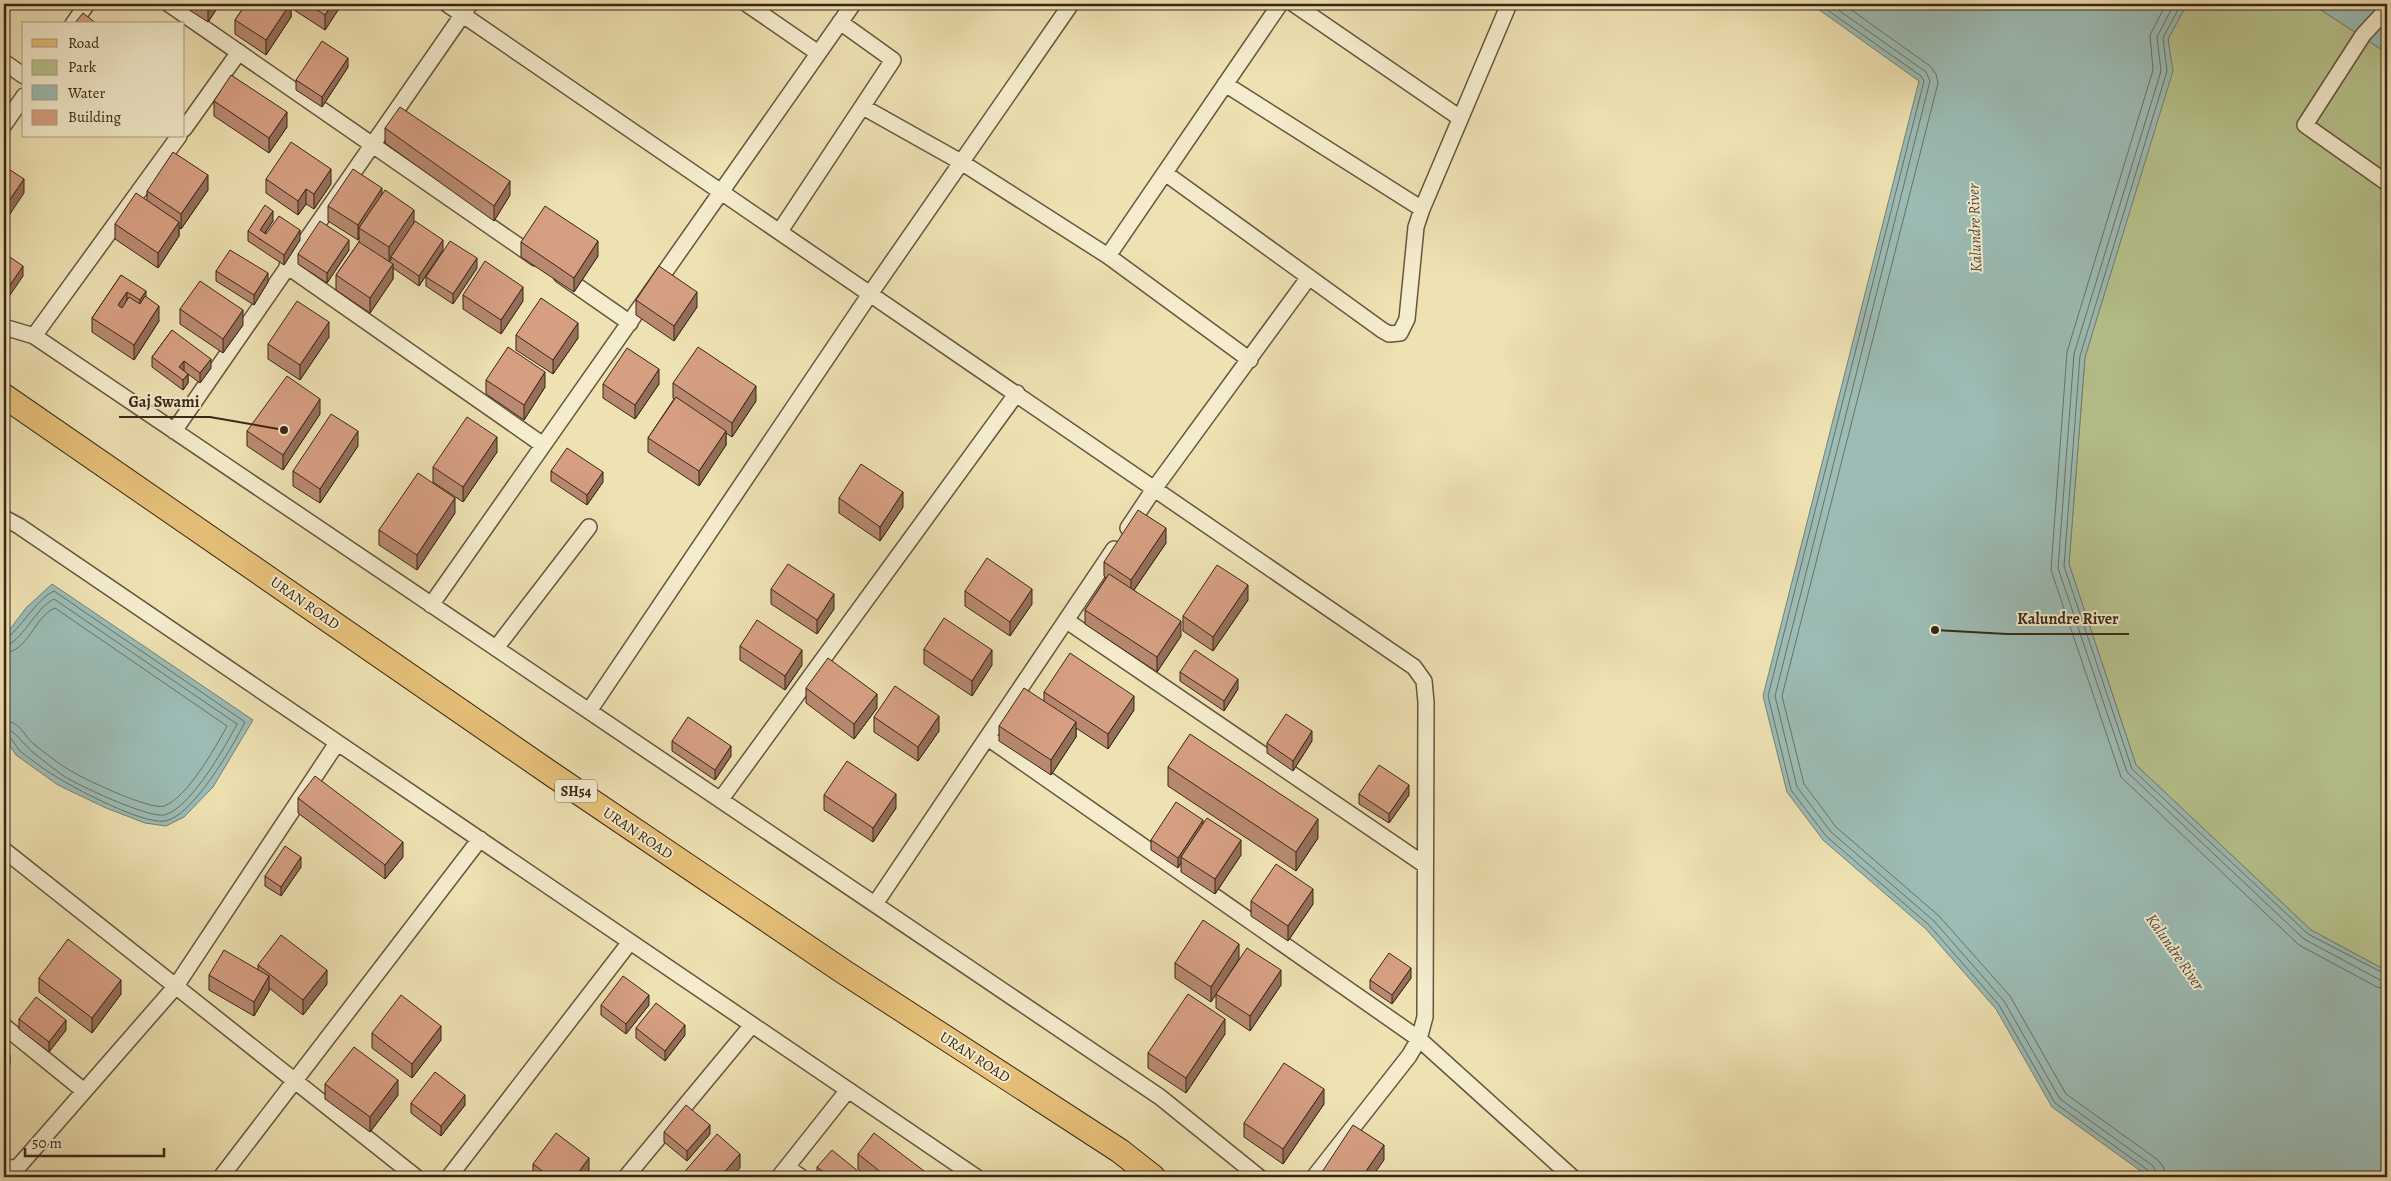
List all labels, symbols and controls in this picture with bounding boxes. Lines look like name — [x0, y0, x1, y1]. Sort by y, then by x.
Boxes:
legend — [22, 22, 185, 138]
text: Road — [68, 33, 100, 53]
text: Park — [68, 57, 97, 77]
text: Water — [67, 83, 105, 103]
text: Building — [68, 107, 121, 127]
water label: Kalundre River — [1962, 183, 1988, 273]
callout: Gaj Swami — [119, 386, 210, 417]
text: Gaj Swami — [129, 391, 200, 413]
street label: URAN ROAD — [266, 572, 344, 634]
callout: Kalundre River — [2007, 603, 2129, 634]
text: Kalundre River — [2017, 608, 2119, 630]
road number: SH54 — [555, 779, 597, 802]
street label: URAN ROAD — [599, 802, 677, 864]
water label: Kalundre River — [2141, 909, 2210, 995]
street label: URAN ROAD — [936, 1027, 1014, 1087]
scale bar — [25, 1126, 164, 1158]
text: 50 m — [32, 1133, 62, 1153]

